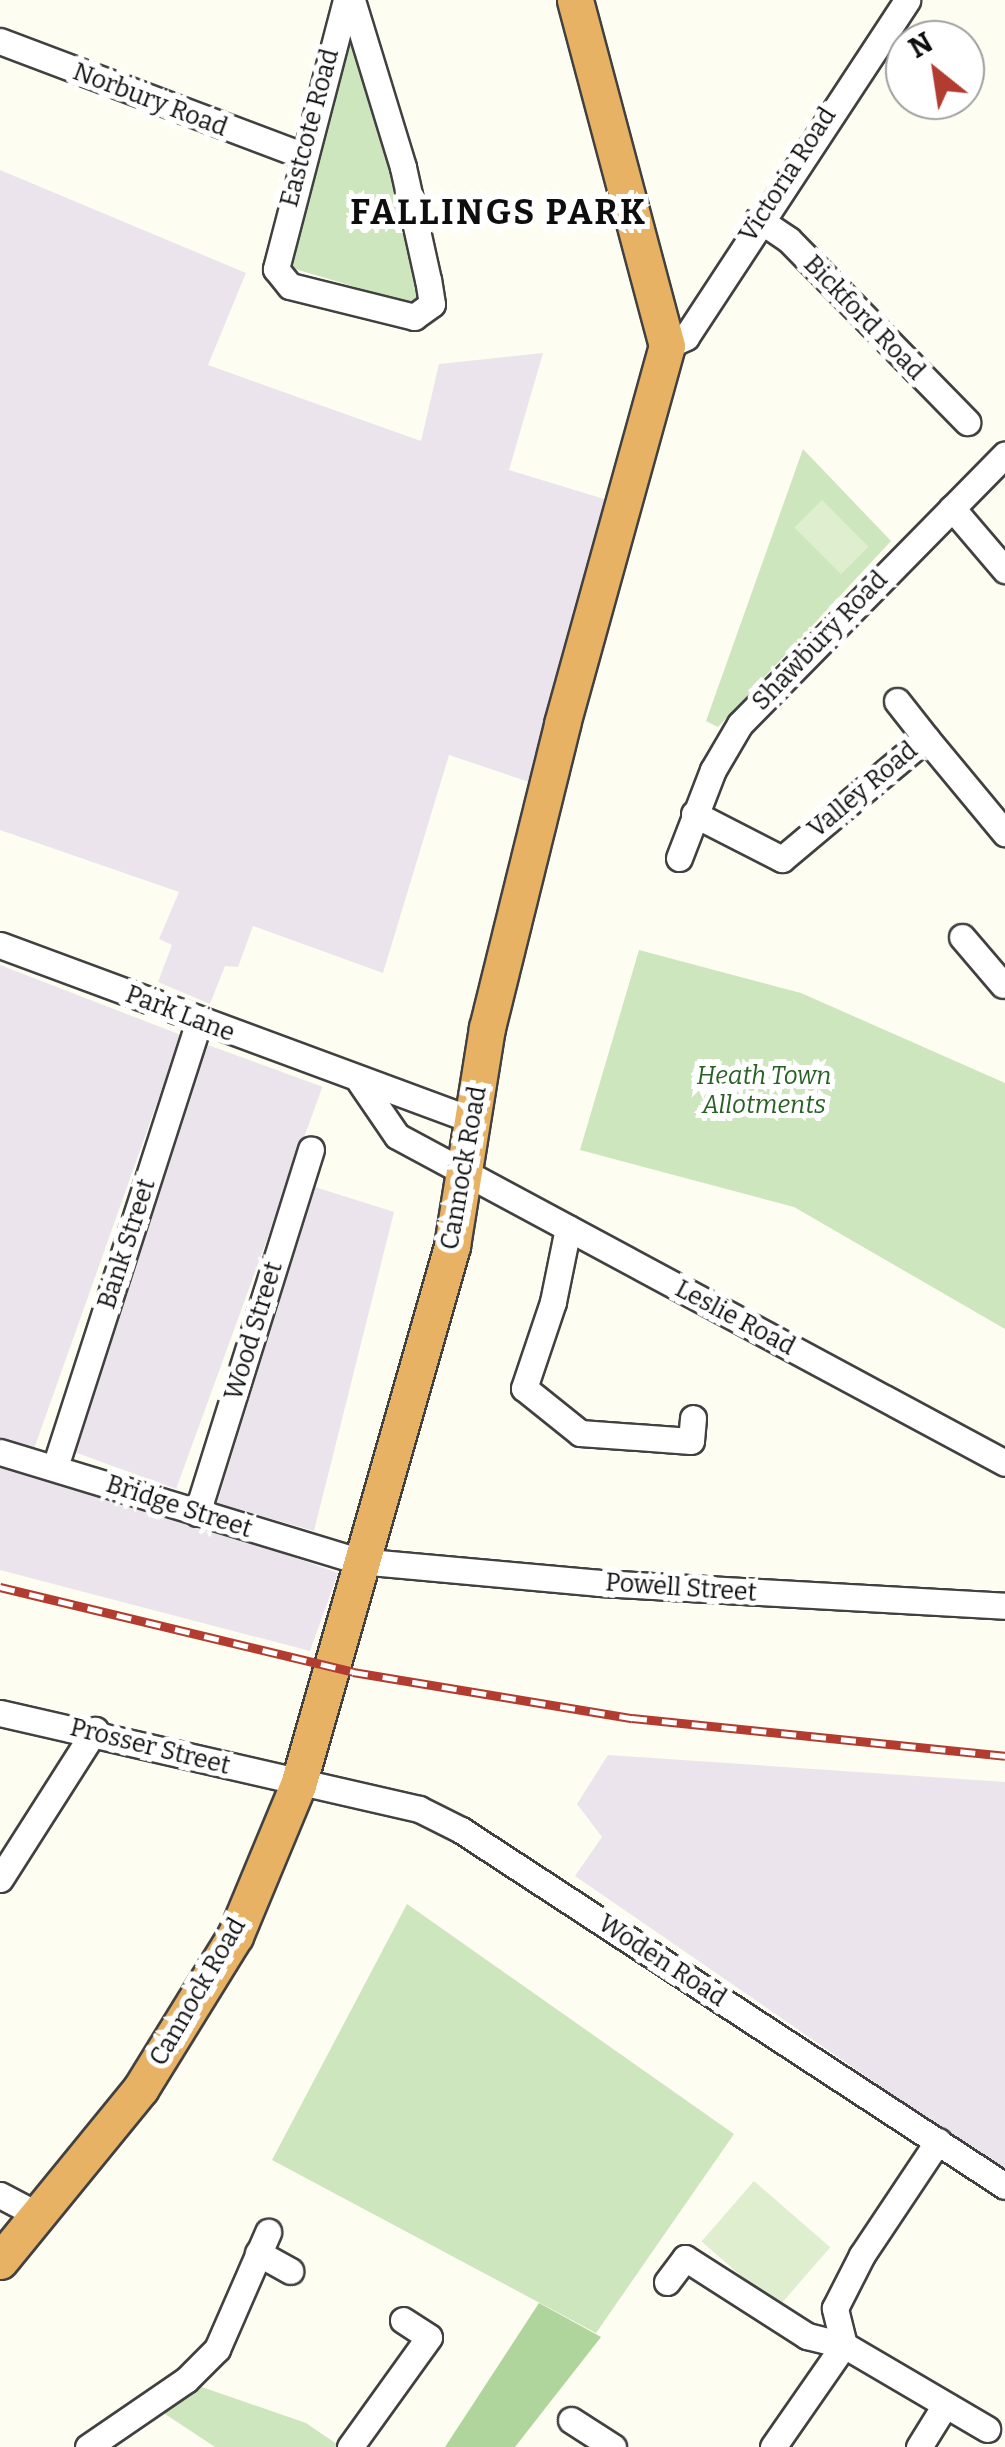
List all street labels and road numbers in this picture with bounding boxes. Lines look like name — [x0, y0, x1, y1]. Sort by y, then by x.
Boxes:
street label: Eastcote Road — [275, 46, 345, 210]
street label: Norbury Road — [69, 57, 231, 143]
street label: Victoria Road — [733, 102, 843, 248]
street label: Bickford Road — [797, 250, 931, 386]
street label: Shawbury Road — [746, 565, 894, 717]
street label: Valley Road — [802, 736, 924, 844]
street label: Park Lane — [121, 980, 239, 1048]
street label: Cannock Road — [435, 1084, 493, 1252]
street label: Bank Street — [92, 1175, 162, 1313]
street label: Wood Street — [219, 1258, 289, 1404]
street label: Leslie Road — [670, 1274, 800, 1362]
street label: Bridge Street — [102, 1469, 256, 1545]
street label: Powell Street — [604, 1568, 758, 1608]
street label: Prosser Street — [67, 1713, 233, 1781]
street label: Woden Road — [593, 1909, 731, 2013]
street label: Cannock Road — [144, 1913, 252, 2071]

